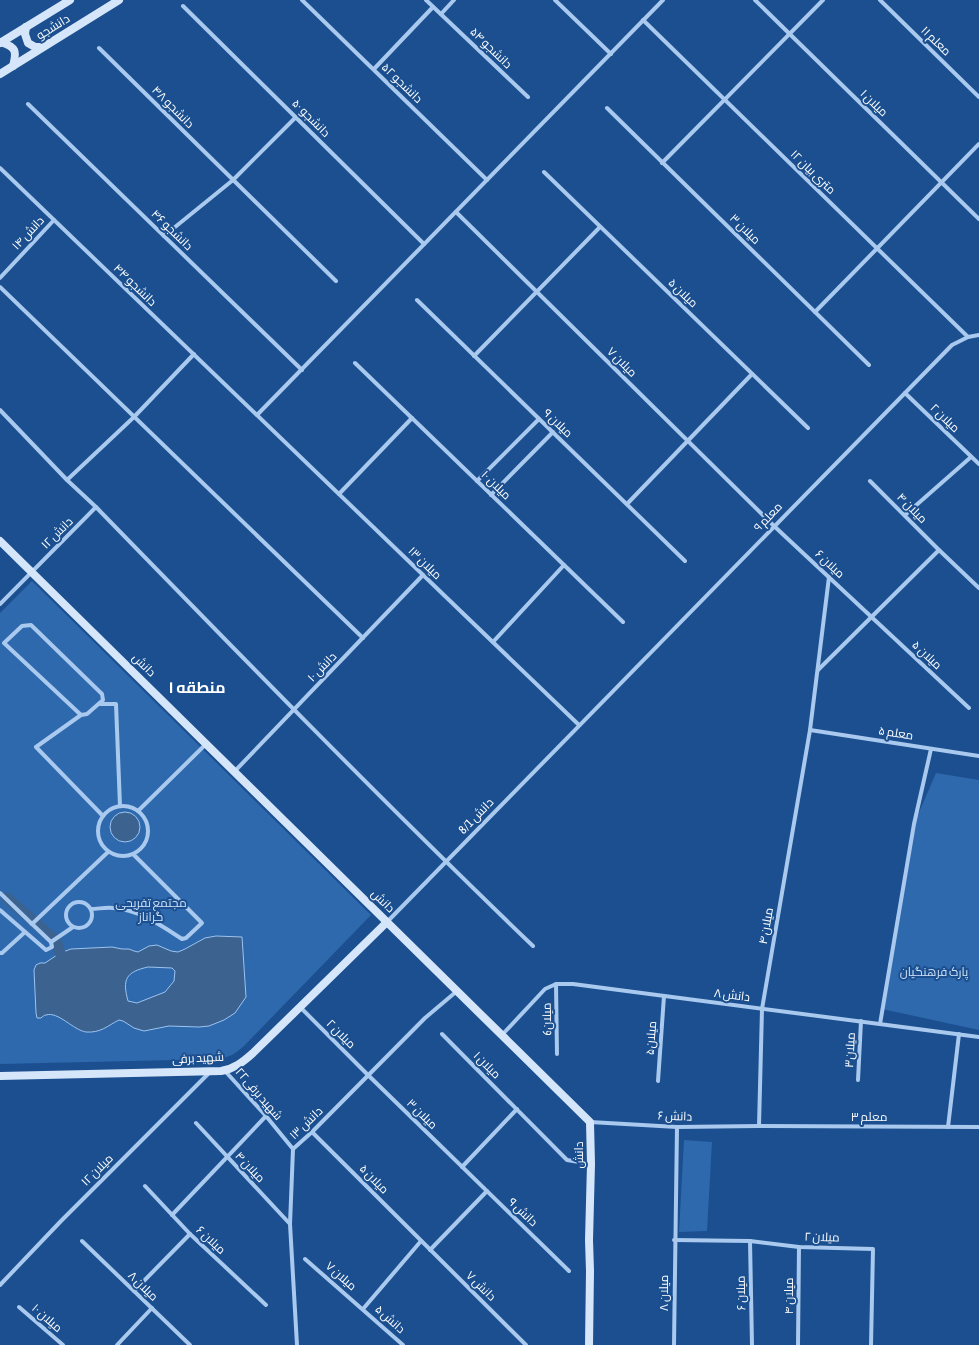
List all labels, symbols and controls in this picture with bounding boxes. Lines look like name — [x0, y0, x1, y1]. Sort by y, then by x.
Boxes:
street label: دانشجو — [34, 11, 72, 43]
street label: معلم ۱۱ — [917, 23, 954, 59]
street label: دانشجو ۵۴ — [467, 25, 515, 72]
street label: دانشجو ۵۲ — [379, 60, 425, 106]
street label: دانشجو ۴۸ — [149, 83, 197, 131]
street label: میلان ۱ — [857, 87, 891, 119]
street label: دانشجو ۵۰ — [289, 96, 333, 140]
street label: ۱۲ متری بیان — [788, 147, 838, 197]
street label: دانشجو ۴۶ — [148, 207, 196, 253]
street label: میلان ۳ — [727, 211, 763, 247]
street label: دانش ۱۴ — [9, 213, 47, 253]
street label: دانشجو ۴۴ — [111, 261, 160, 309]
street label: میلان ۵ — [665, 276, 701, 310]
street label: میلان ۷ — [604, 344, 640, 380]
street label: میلان ۲ — [927, 401, 963, 435]
street label: میلان ۹ — [540, 406, 576, 440]
street label: میلان ۱۰ — [478, 468, 514, 502]
street label: میلان ۴ — [894, 490, 930, 526]
street label: معلم ۹ — [751, 500, 786, 535]
street label: دانش ۱۲ — [38, 514, 76, 552]
street label: میلان ۱۳ — [405, 544, 445, 582]
street label: میلان ۶ — [813, 547, 847, 581]
street label: میلان ۵ — [909, 638, 945, 672]
street label: دانش ۱۰ — [305, 649, 340, 685]
street label: دانش — [129, 650, 159, 680]
district label: منطقه ۱ — [168, 678, 226, 696]
street label: معلم ۵ — [877, 723, 914, 744]
street label: دانش 8/1 — [456, 795, 497, 837]
street label: دانش — [368, 886, 398, 916]
park label: مجتمع تفریحی گراناز — [115, 896, 187, 924]
street label: میلان ۴ — [756, 907, 776, 945]
park label: پارک فرهنگیان — [900, 965, 969, 981]
street label: دانش ۸ — [713, 986, 751, 1004]
street label: میلان6 — [540, 1002, 554, 1036]
street label: میلان ۲ — [324, 1017, 358, 1051]
street label: میلان۵ — [643, 1021, 659, 1055]
street label: میلان۳ — [842, 1032, 858, 1068]
street label: میلان ۱ — [471, 1049, 503, 1081]
street label: شهید برفی — [172, 1050, 224, 1066]
street label: شهید برفی۲۲ — [233, 1065, 285, 1123]
street label: میلان ۳ — [404, 1096, 440, 1132]
street label: دانش ۱۳ — [287, 1104, 326, 1142]
street label: دانش ۶ — [657, 1108, 693, 1124]
street label: معلم ۳ — [851, 1110, 887, 1125]
street label: دانش — [572, 1141, 586, 1169]
street label: میلان ۴ — [232, 1149, 268, 1185]
street label: میلان ۱۲ — [78, 1151, 116, 1189]
street label: میلان ۵ — [357, 1162, 391, 1196]
street label: دانش ۹ — [506, 1195, 541, 1229]
street label: میلان ۶ — [194, 1223, 228, 1257]
street label: میلان ۲ — [804, 1229, 840, 1245]
street label: میلان ۷ — [323, 1259, 359, 1293]
street label: میلان ۸ — [125, 1268, 161, 1304]
street label: دانش ۷ — [463, 1268, 499, 1304]
street label: میلان ۸ — [657, 1275, 671, 1311]
street label: میلان ۶ — [734, 1276, 748, 1310]
street label: میلان ۴ — [782, 1278, 796, 1314]
street label: میلان ۱۰ — [29, 1301, 65, 1335]
street label: دانش ۵ — [372, 1302, 408, 1336]

